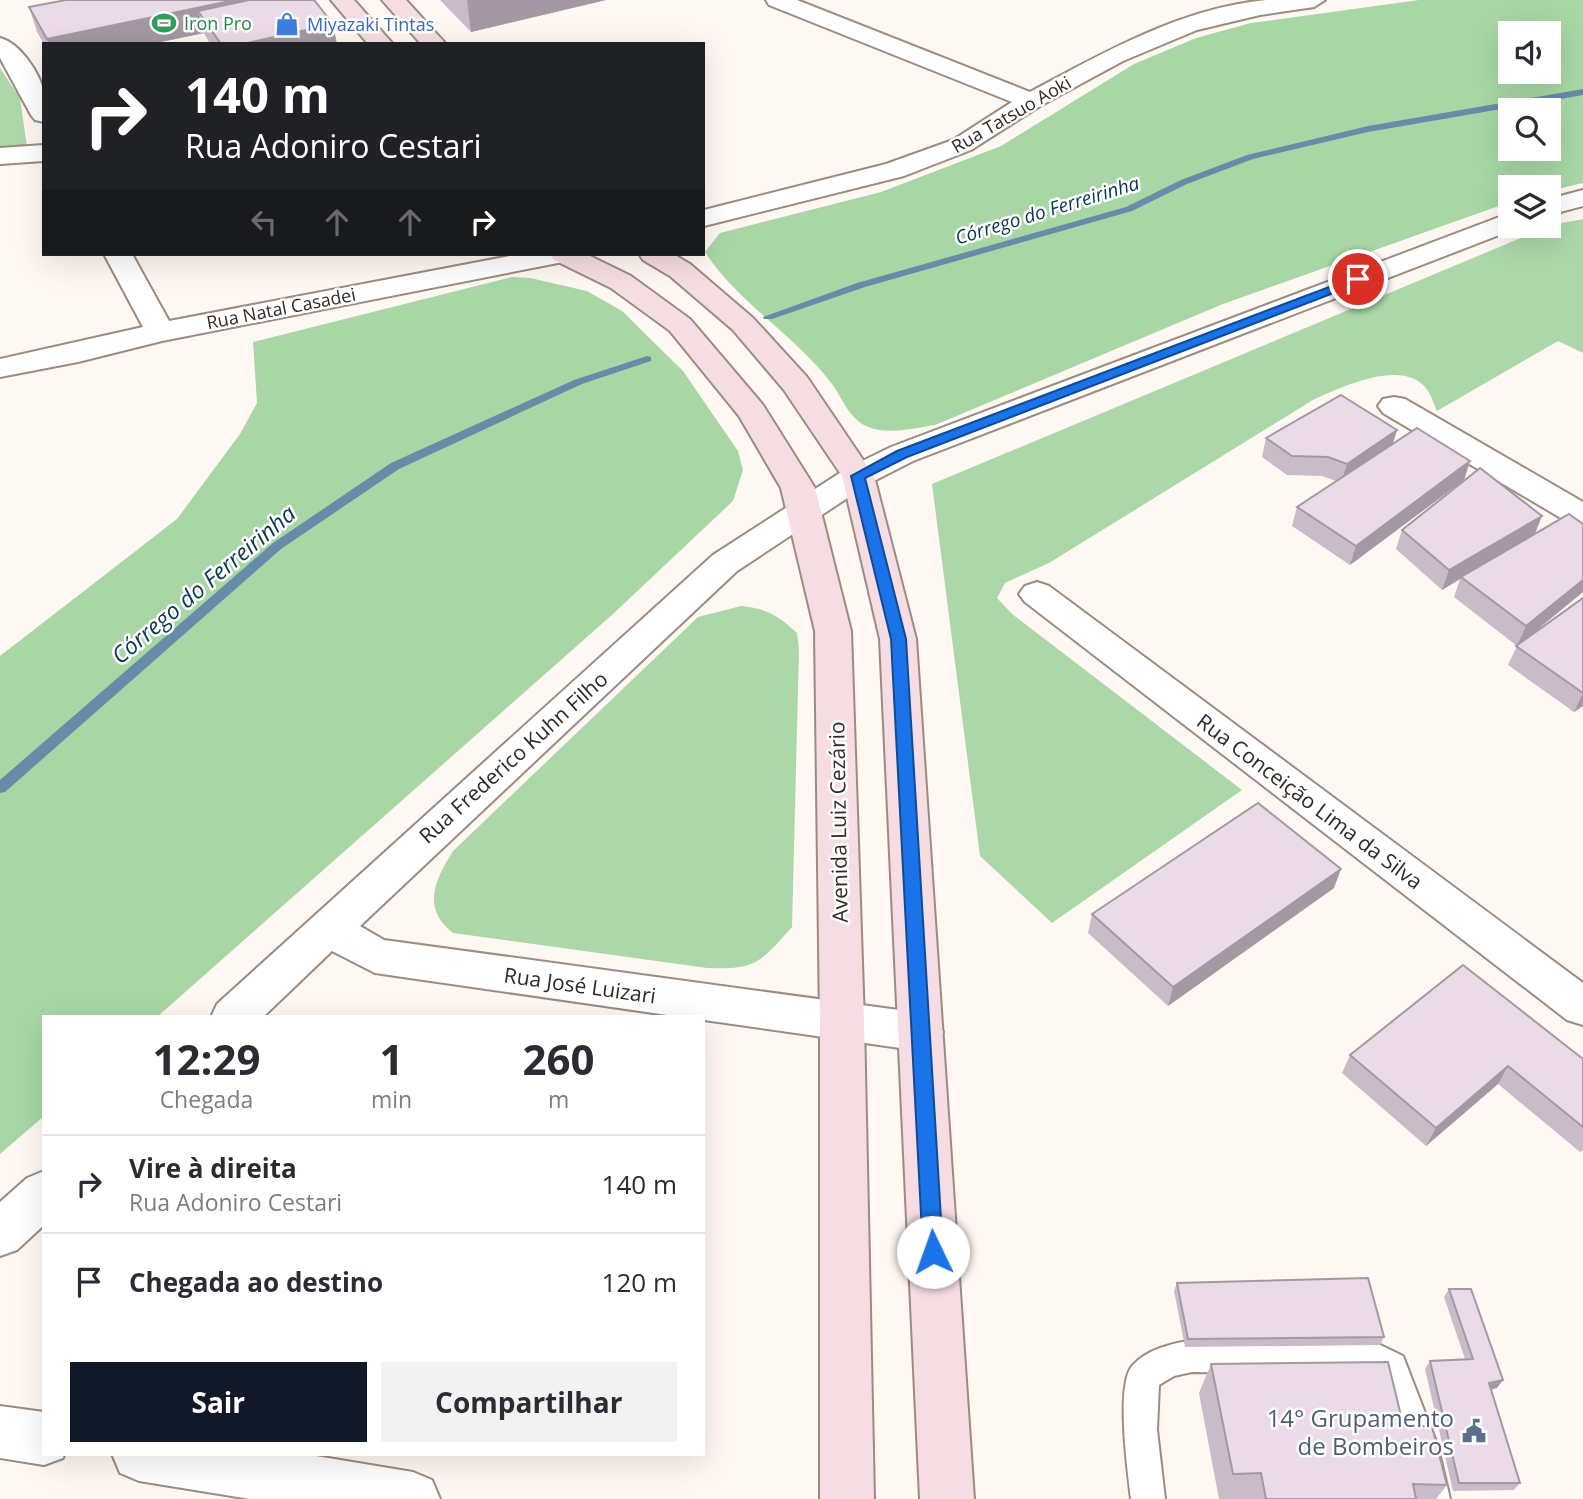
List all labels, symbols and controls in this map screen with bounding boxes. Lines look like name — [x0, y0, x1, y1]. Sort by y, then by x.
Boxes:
sports icon: Iron Pro — [150, 9, 178, 37]
shop icon: Miyazaki Tintas — [273, 10, 301, 38]
place label: Iron Pro — [184, 11, 252, 35]
place label: Miyazaki Tintas — [307, 12, 434, 36]
map controls — [1498, 21, 1561, 238]
button: sound — [1498, 21, 1561, 84]
text: 140 m — [185, 61, 330, 127]
icon: right — [70, 70, 161, 161]
street label: Rua Tatsuo Aoki — [947, 70, 1075, 158]
button: search — [1498, 98, 1561, 161]
text: Rua Adoniro Cestari — [185, 124, 482, 167]
water label: Córrego do Ferreirinha — [952, 170, 1142, 250]
button: layers — [1498, 175, 1561, 238]
icon: left — [245, 203, 283, 241]
icon: ahead — [318, 203, 356, 241]
icon: ahead — [391, 203, 429, 241]
icon: right — [464, 203, 502, 241]
pin — [1328, 249, 1388, 309]
icon: arrive — [1339, 260, 1377, 298]
street label: Rua Natal Casadei — [204, 282, 358, 334]
water label: Córrego do Ferreirinha — [104, 497, 302, 671]
street label: Rua Frederico Kuhn Filho — [413, 665, 613, 849]
street label: Rua Conceição Lima da Silva — [1191, 707, 1429, 895]
street label: Avenida Luiz Cezário — [822, 721, 854, 923]
street label: Rua José Luizari — [502, 960, 658, 1010]
text: 12:29 — [152, 1030, 260, 1087]
text: 1 — [379, 1030, 404, 1087]
text: 260 — [523, 1030, 595, 1087]
text: Chegada — [160, 1083, 253, 1115]
text: min — [371, 1083, 412, 1115]
text: m — [548, 1083, 569, 1115]
text: Vire à direita — [129, 1150, 297, 1186]
icon: right — [70, 1165, 108, 1203]
text: 140 m — [602, 1166, 677, 1202]
text: Rua Adoniro Cestari — [129, 1186, 342, 1218]
position arrow — [896, 1215, 970, 1289]
icon: arrive — [70, 1263, 108, 1301]
text: Chegada ao destino — [129, 1264, 383, 1300]
text: 120 m — [602, 1264, 677, 1300]
button: Sair — [70, 1362, 367, 1442]
button: Compartilhar — [381, 1362, 677, 1442]
place label: 14° Grupamento de Bombeiros — [1267, 1401, 1454, 1462]
public building icon: 14° Grupamento de Bombeiros — [1460, 1417, 1488, 1445]

